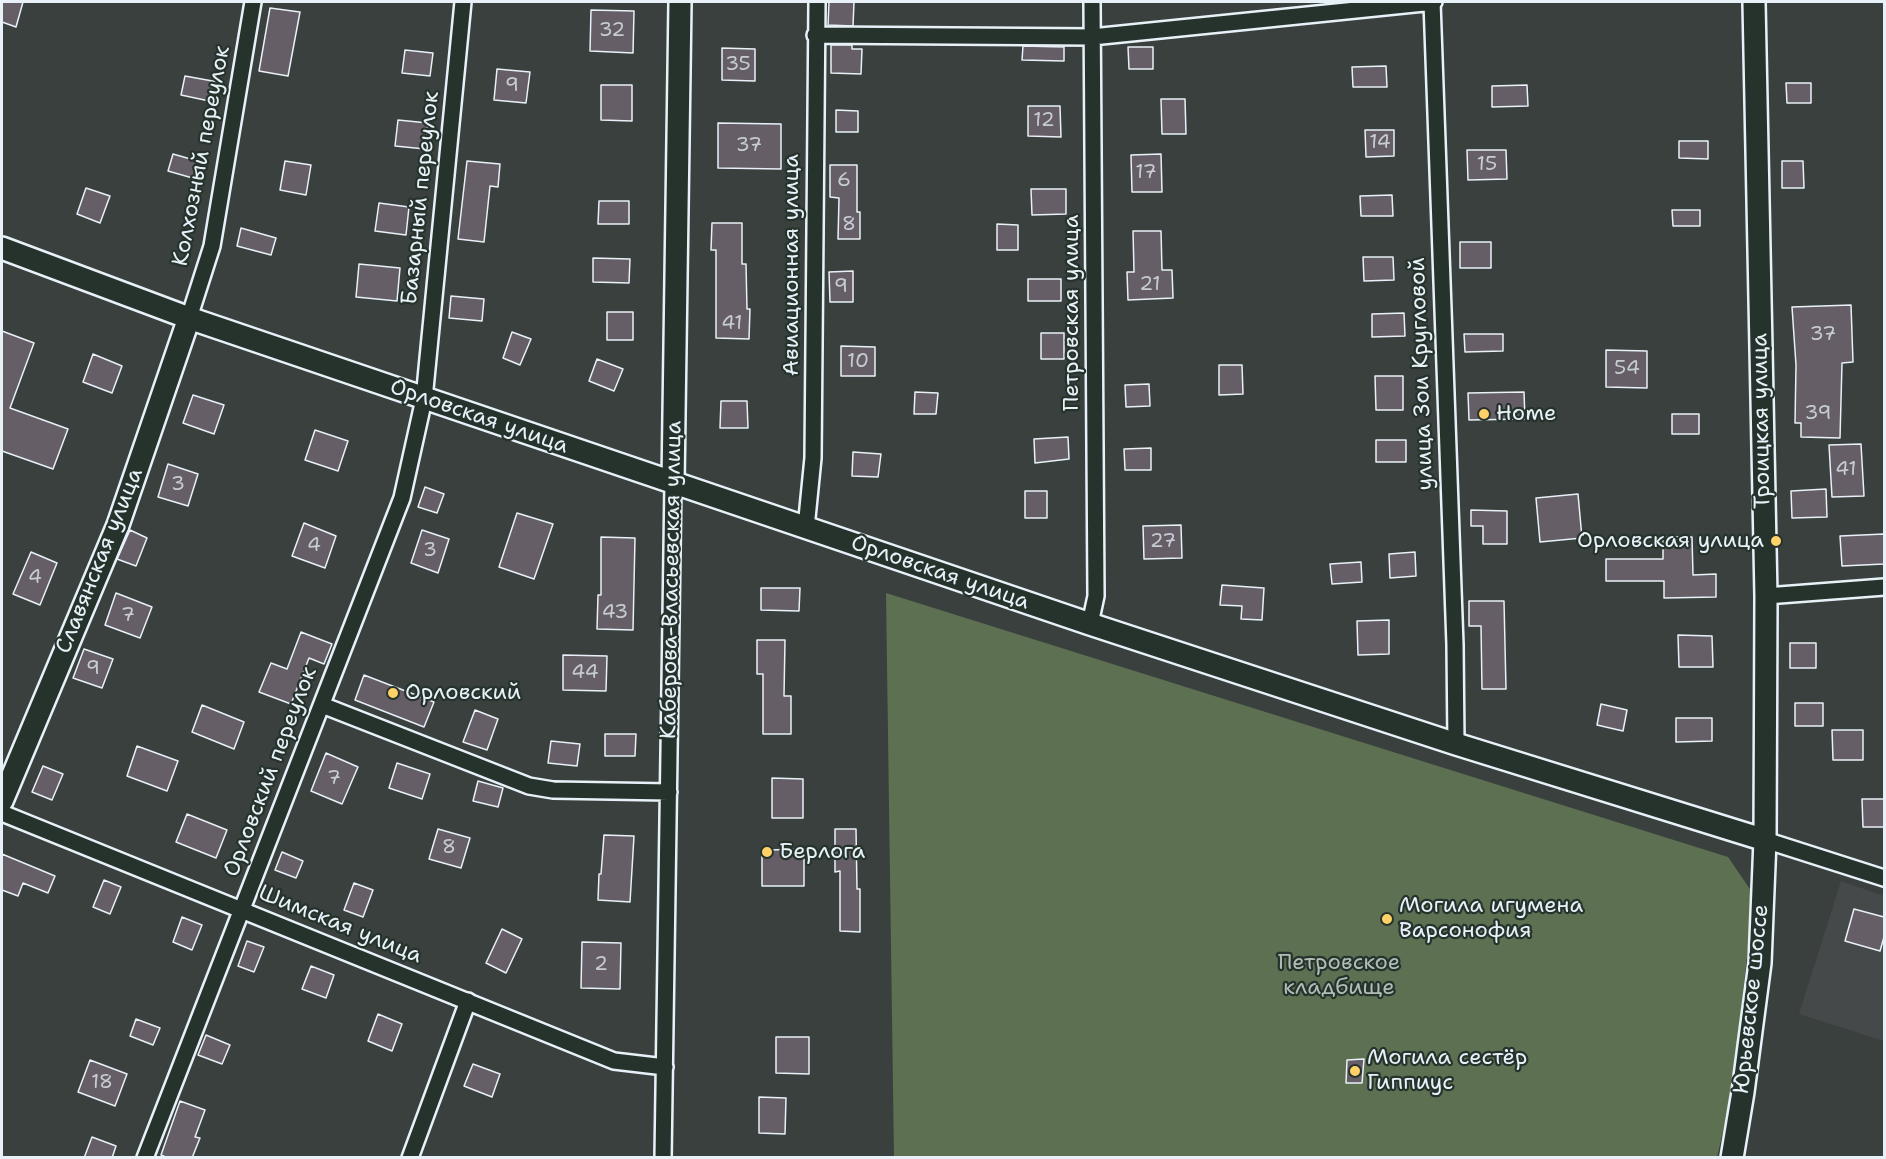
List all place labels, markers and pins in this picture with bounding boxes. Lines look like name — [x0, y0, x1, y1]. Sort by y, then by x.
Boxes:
place label: Home — [1496, 401, 1556, 427]
marker: Home — [1477, 407, 1491, 421]
place label: Орловская улица — [1577, 528, 1764, 554]
marker: Орловская улица — [1769, 534, 1783, 548]
place label: Орловский — [405, 680, 521, 706]
marker: Орловский — [386, 686, 400, 700]
place label: Берлога — [779, 839, 865, 865]
marker: Берлога — [760, 845, 774, 859]
place label: Могила игумена Варсонофия — [1399, 893, 1583, 944]
marker: Могила игумена Варсонофия — [1380, 912, 1394, 926]
place label: Могила сестёр Гиппиус — [1367, 1045, 1527, 1096]
marker: Могила сестёр Гиппиус — [1348, 1064, 1362, 1078]

